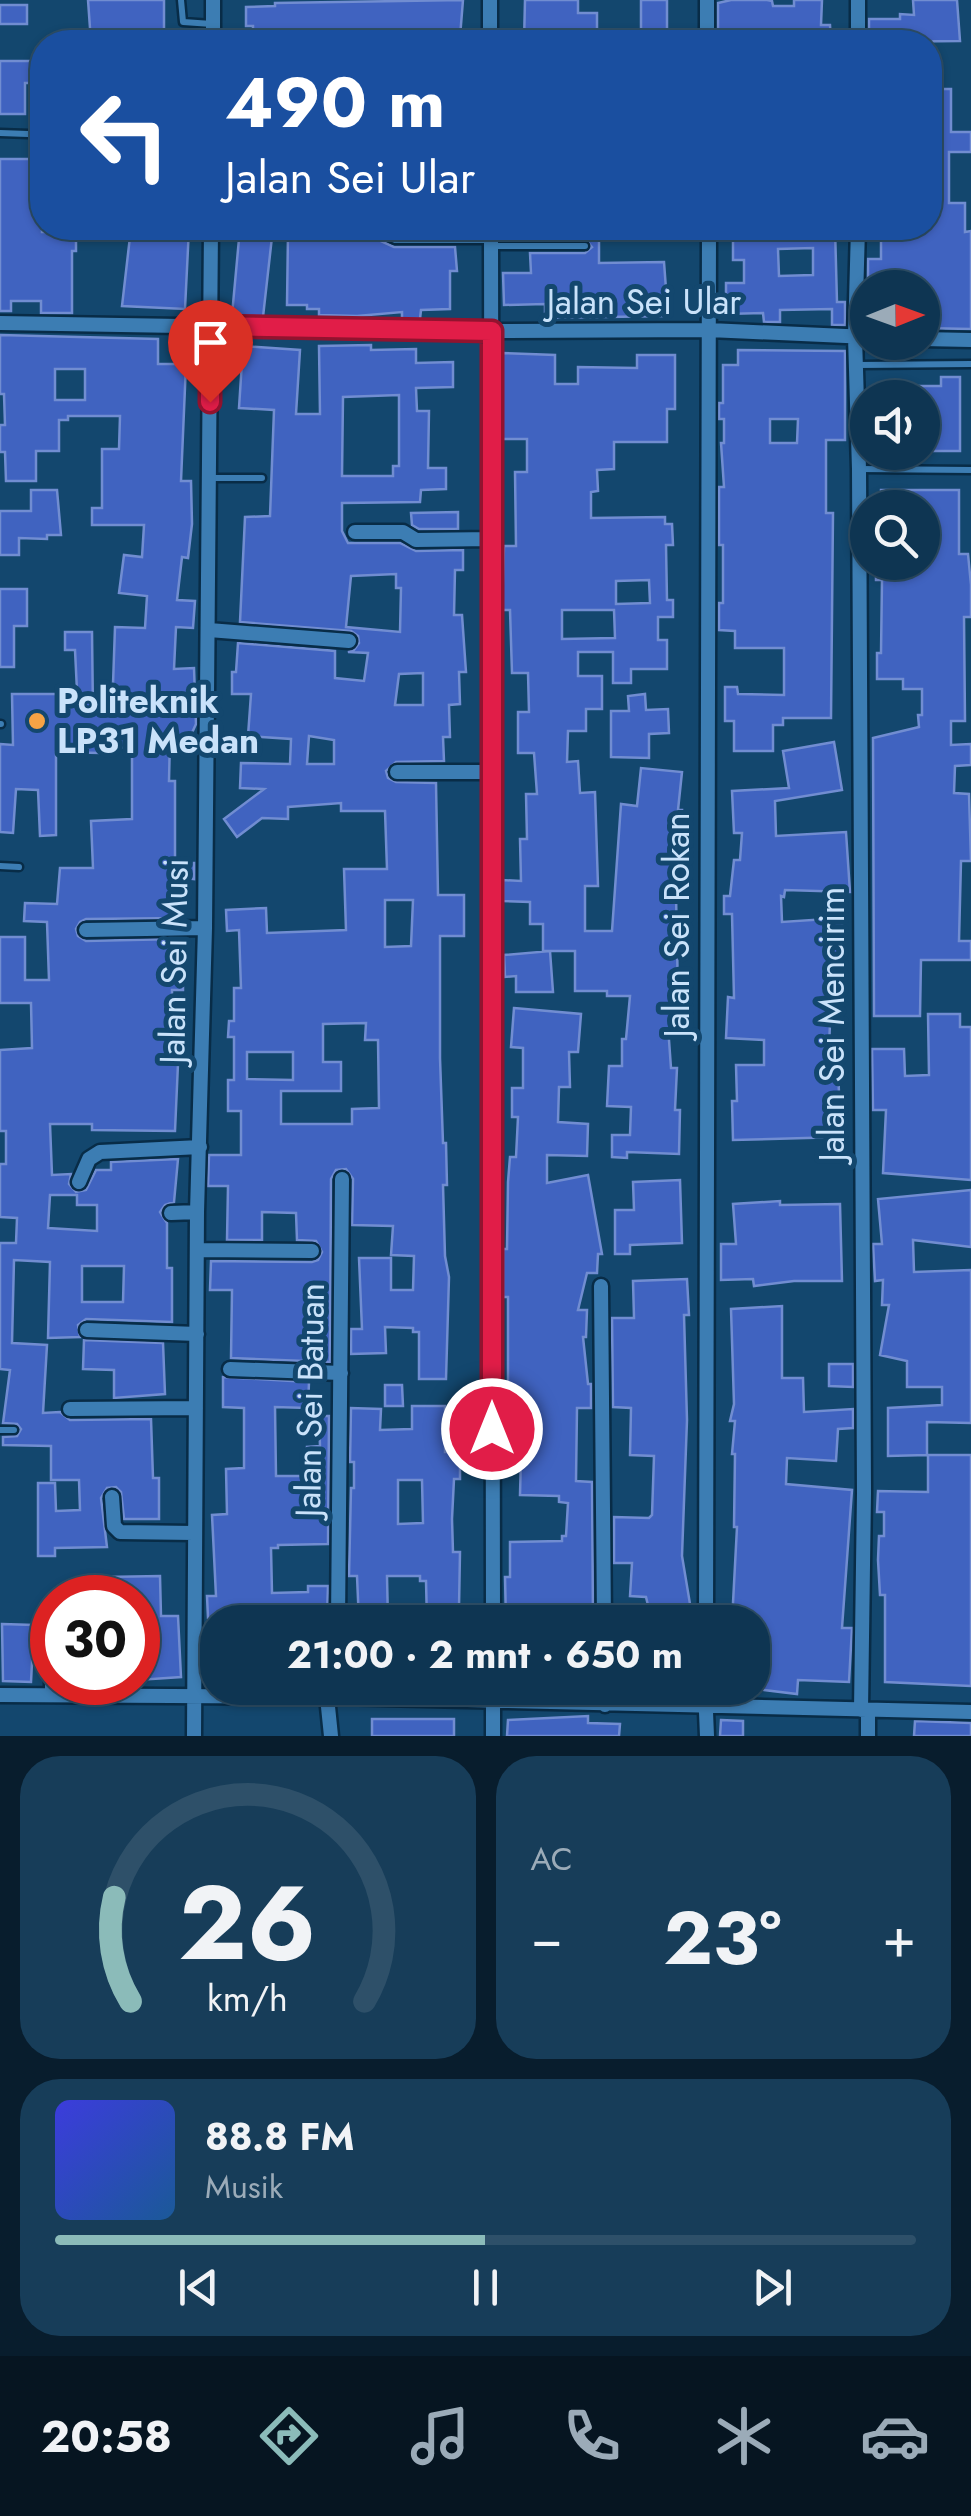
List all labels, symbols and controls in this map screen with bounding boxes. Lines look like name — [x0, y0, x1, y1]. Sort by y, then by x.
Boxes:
text: 490 m — [225, 52, 445, 153]
icon: left — [60, 70, 190, 200]
text: Jalan Sei Ular — [225, 145, 475, 210]
north arrow — [850, 270, 940, 360]
map controls — [850, 270, 940, 580]
street label: Jalan Sei Ular — [543, 277, 741, 327]
pin — [168, 300, 253, 403]
icon: arrive — [183, 315, 238, 370]
button: sound — [850, 380, 940, 470]
button: search — [850, 490, 940, 580]
place label: Politeknik LP31 Medan — [57, 676, 259, 766]
marker: Politeknik LP31 Medan — [26, 710, 48, 732]
street label: Jalan Sei Rokan — [652, 812, 702, 1042]
street label: Jalan Sei Musi — [147, 858, 201, 1068]
street label: Jalan Sei Mencirim — [807, 887, 857, 1165]
street label: Jalan Sei Batuan — [283, 1283, 337, 1521]
position arrow — [440, 1377, 544, 1481]
speed limit sign: 30 — [30, 1575, 160, 1705]
text: 21:00 · 2 mnt · 650 m — [287, 1627, 683, 1682]
text: AC — [531, 1836, 573, 1882]
text: 26 — [179, 1848, 317, 1998]
text: 23° — [664, 1884, 782, 1992]
text: − — [531, 1898, 563, 1978]
text: + — [882, 1898, 916, 1978]
text: km/h — [207, 1973, 288, 2024]
text: 88.8 FM — [205, 2109, 354, 2164]
text: Musik — [205, 2164, 283, 2210]
icon: previous — [171, 2260, 226, 2315]
icon: pause — [458, 2260, 513, 2315]
icon: next — [745, 2260, 800, 2315]
icon: directions — [254, 2401, 324, 2471]
icon: music — [405, 2401, 475, 2471]
icon: phone — [557, 2401, 627, 2471]
icon: climate — [709, 2401, 779, 2471]
icon: car — [860, 2401, 930, 2471]
text: 20:58 — [41, 2404, 172, 2469]

